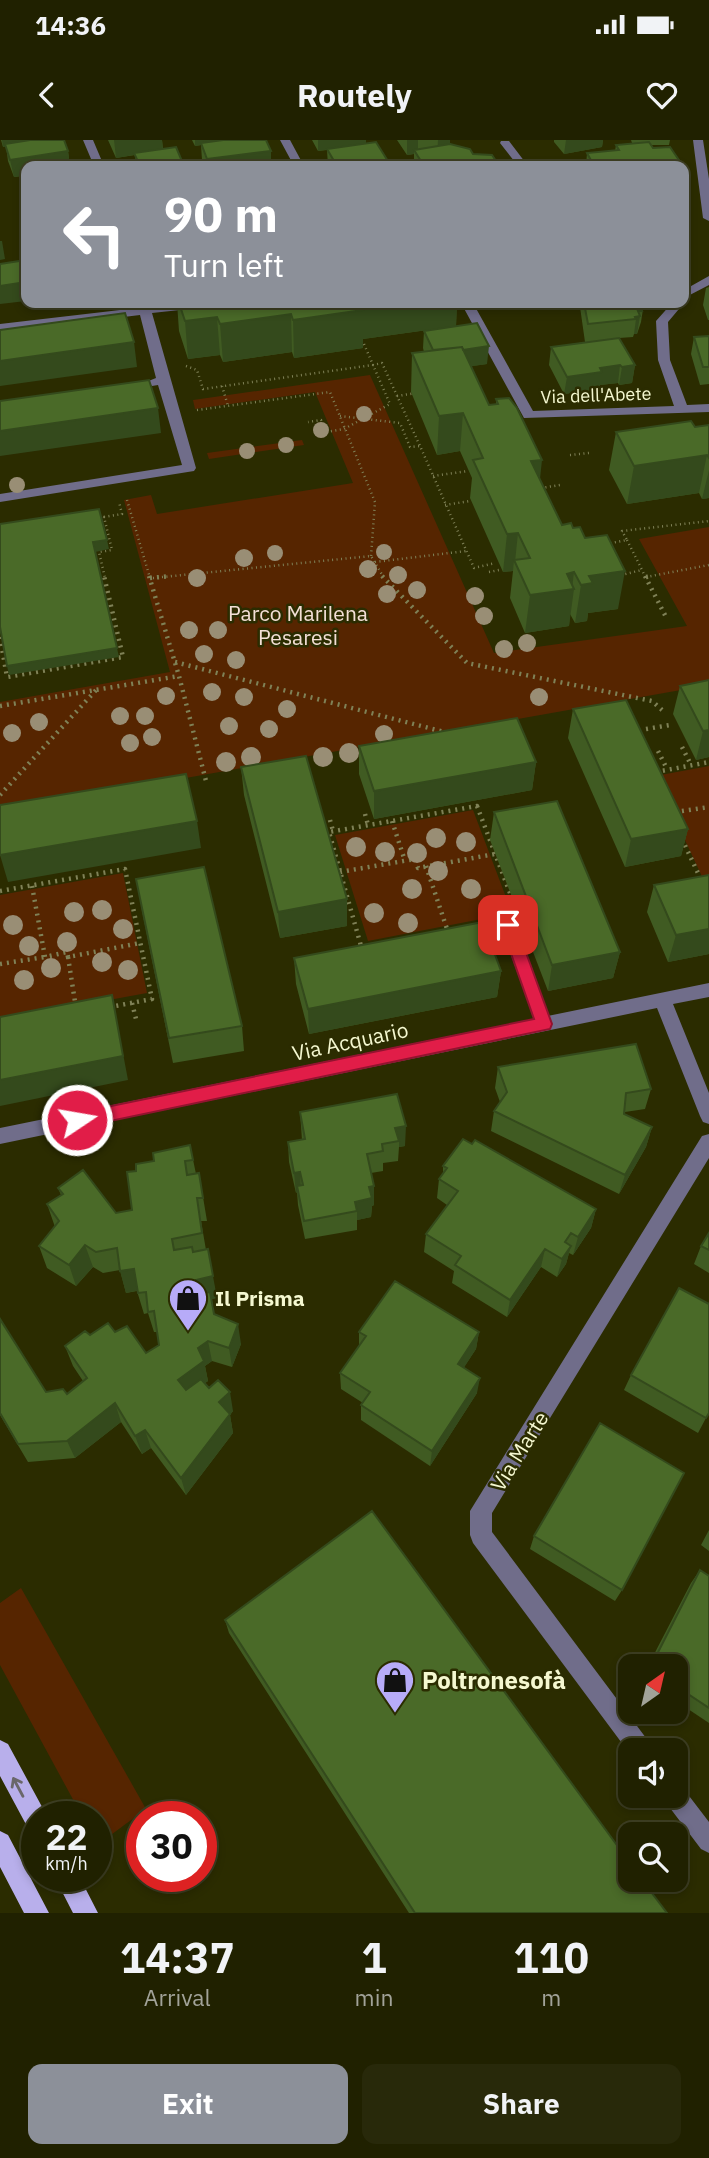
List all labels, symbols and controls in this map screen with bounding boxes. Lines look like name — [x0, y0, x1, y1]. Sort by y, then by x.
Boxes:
text: 14:36 — [35, 8, 106, 42]
text: Routely — [297, 74, 412, 116]
icon: back — [28, 76, 66, 114]
icon: heart — [643, 76, 681, 114]
text: 90 m — [164, 182, 278, 245]
icon: left — [49, 189, 140, 280]
text: Turn left — [164, 244, 284, 286]
street label: Via dell'Abete — [540, 382, 652, 408]
park label: Parco Marilena Pesaresi — [228, 599, 368, 651]
pin — [478, 895, 538, 955]
icon: arrive — [489, 906, 527, 944]
street label: Via Acquario — [289, 1015, 411, 1067]
position arrow — [40, 1083, 114, 1157]
shop icon: Il Prisma — [167, 1277, 209, 1332]
place label: Il Prisma — [215, 1284, 305, 1312]
street label: Via Marte — [484, 1406, 554, 1496]
north arrow — [618, 1654, 688, 1724]
map controls — [618, 1654, 688, 1892]
shop icon: Poltronesofà — [374, 1659, 416, 1714]
place label: Poltronesofà — [422, 1664, 566, 1696]
button: sound — [618, 1738, 688, 1808]
one-way arrow — [11, 1777, 25, 1798]
speed limit sign: 30 — [126, 1801, 217, 1892]
text: 22 — [45, 1814, 88, 1860]
button: search — [618, 1822, 688, 1892]
text: km/h — [45, 1852, 88, 1875]
text: 14:37 — [120, 1930, 235, 1985]
text: 1 — [361, 1930, 387, 1985]
text: 110 — [513, 1930, 589, 1985]
text: Arrival — [144, 1982, 211, 2012]
text: min — [355, 1982, 393, 2012]
text: m — [541, 1982, 561, 2012]
button: Exit — [28, 2064, 348, 2144]
button: Share — [362, 2064, 681, 2144]

